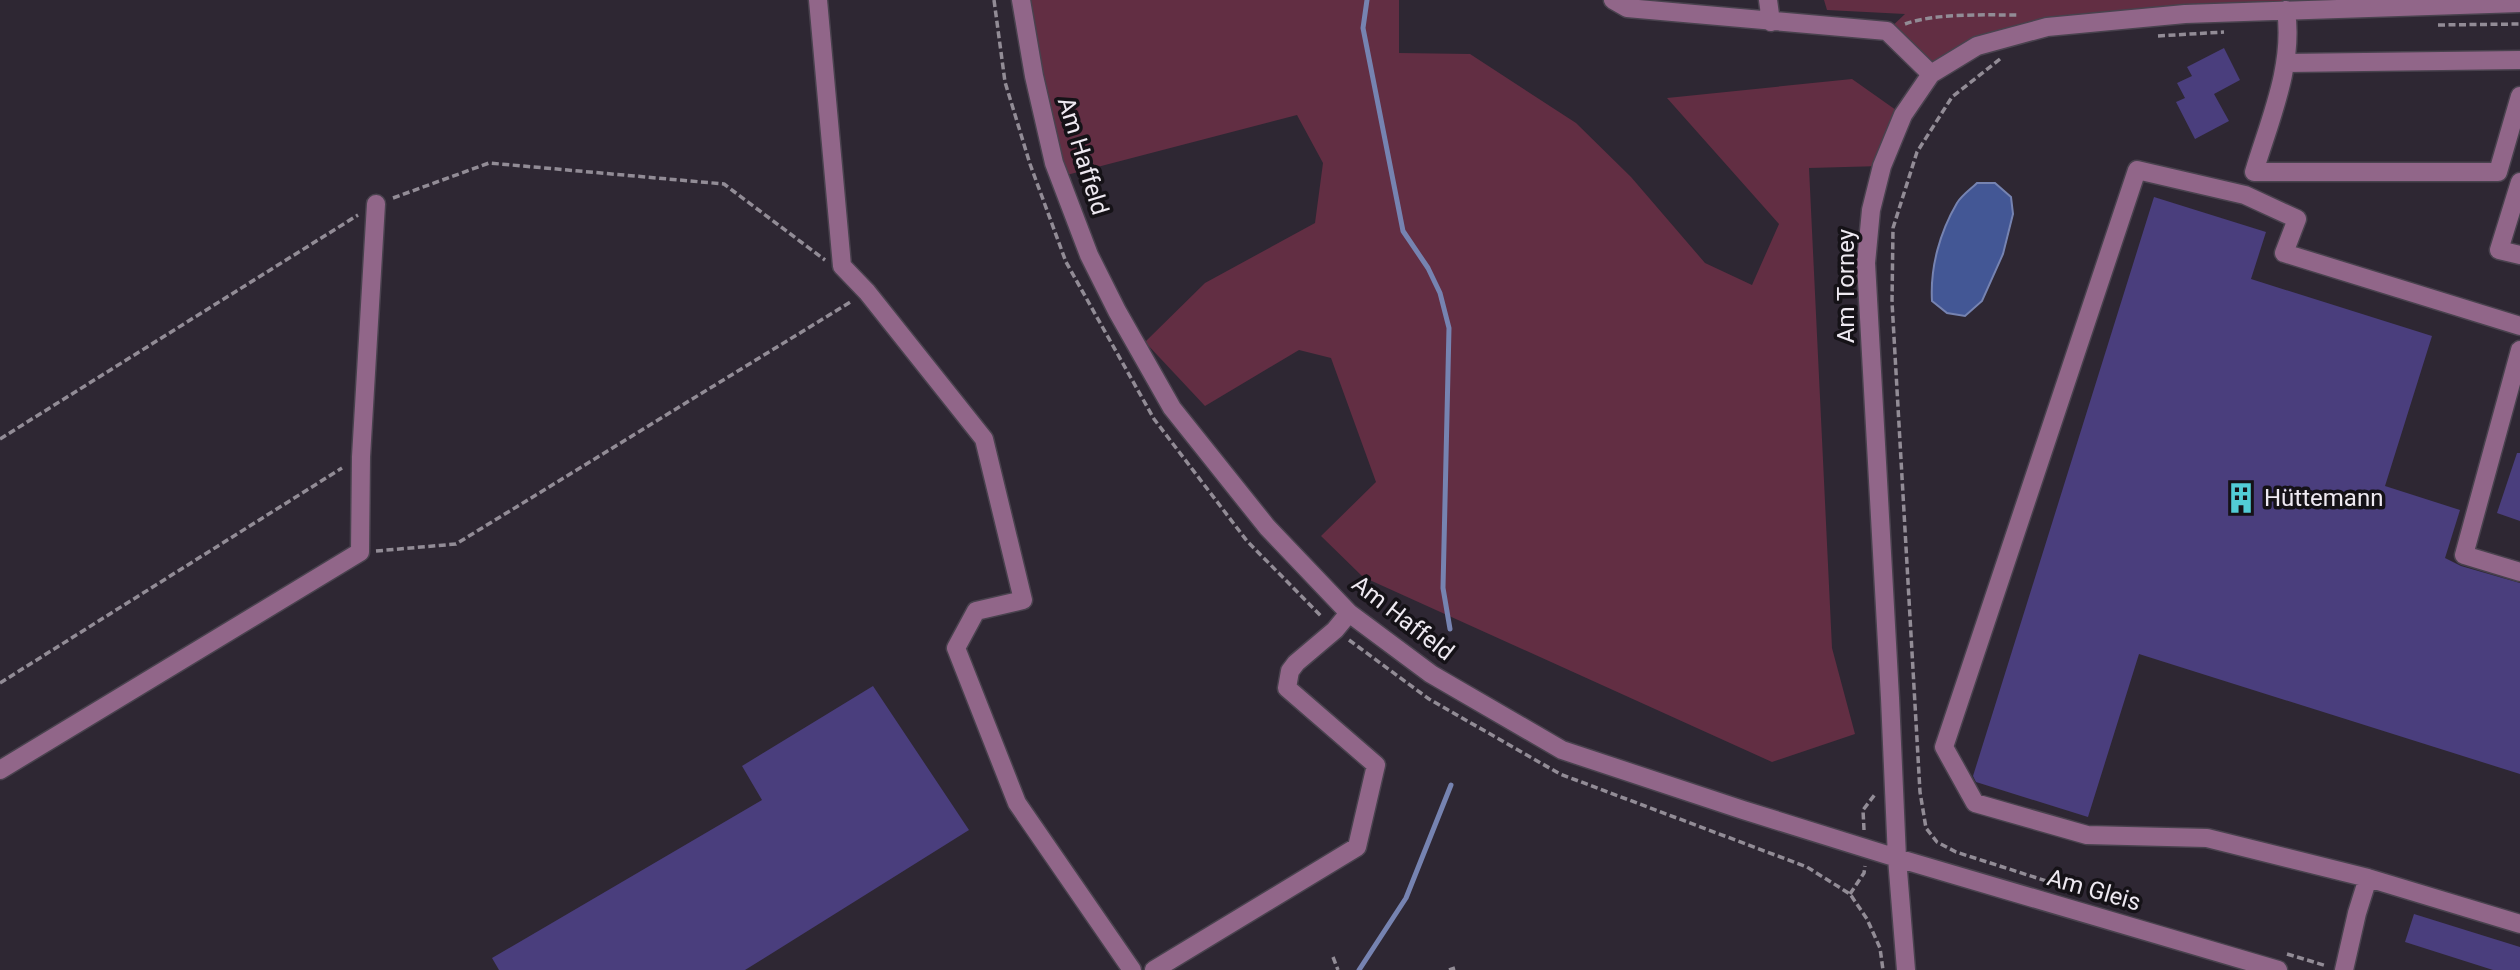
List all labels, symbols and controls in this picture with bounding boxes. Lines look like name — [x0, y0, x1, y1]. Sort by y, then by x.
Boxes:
street label: Am Haffeld — [1052, 94, 1114, 218]
street label: Am Torney — [1832, 228, 1860, 343]
building icon: Hüttemann — [2224, 481, 2258, 515]
place label: Hüttemann — [2264, 484, 2383, 512]
street label: Am Haffeld — [1347, 570, 1459, 666]
street label: Am Gleis — [2044, 863, 2144, 917]

